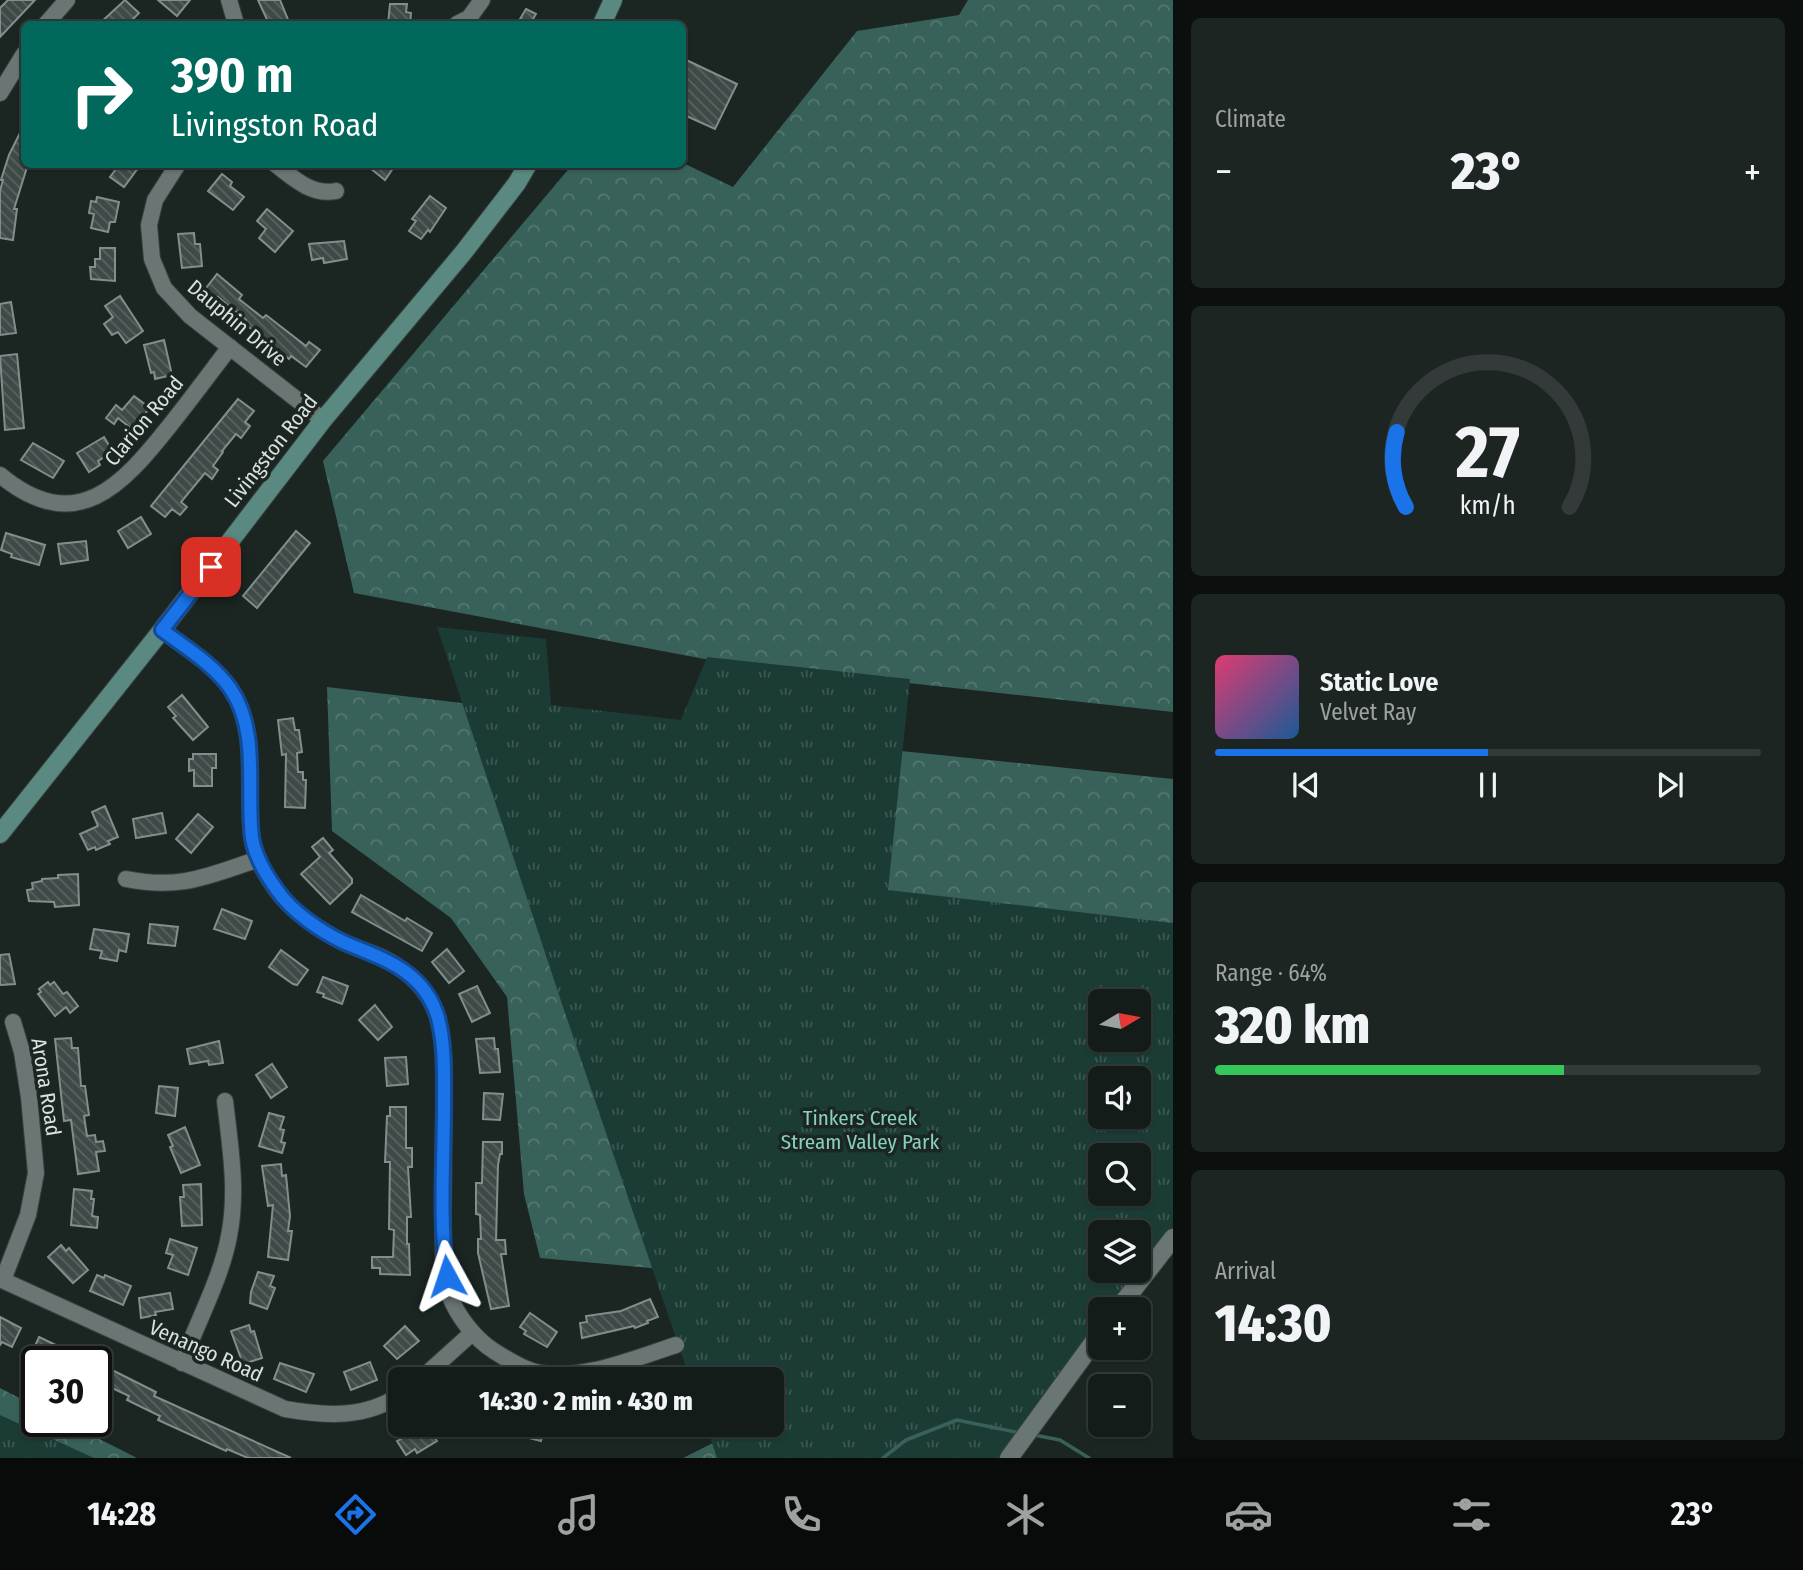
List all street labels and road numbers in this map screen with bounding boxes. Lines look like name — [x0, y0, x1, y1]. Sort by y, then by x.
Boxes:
street label: Dauphin Drive — [182, 274, 292, 372]
street label: Clarion Road — [99, 371, 189, 471]
street label: Livingston Road — [219, 389, 323, 513]
street label: Arona Road — [25, 1036, 67, 1138]
street label: Venango Road — [145, 1314, 267, 1388]

